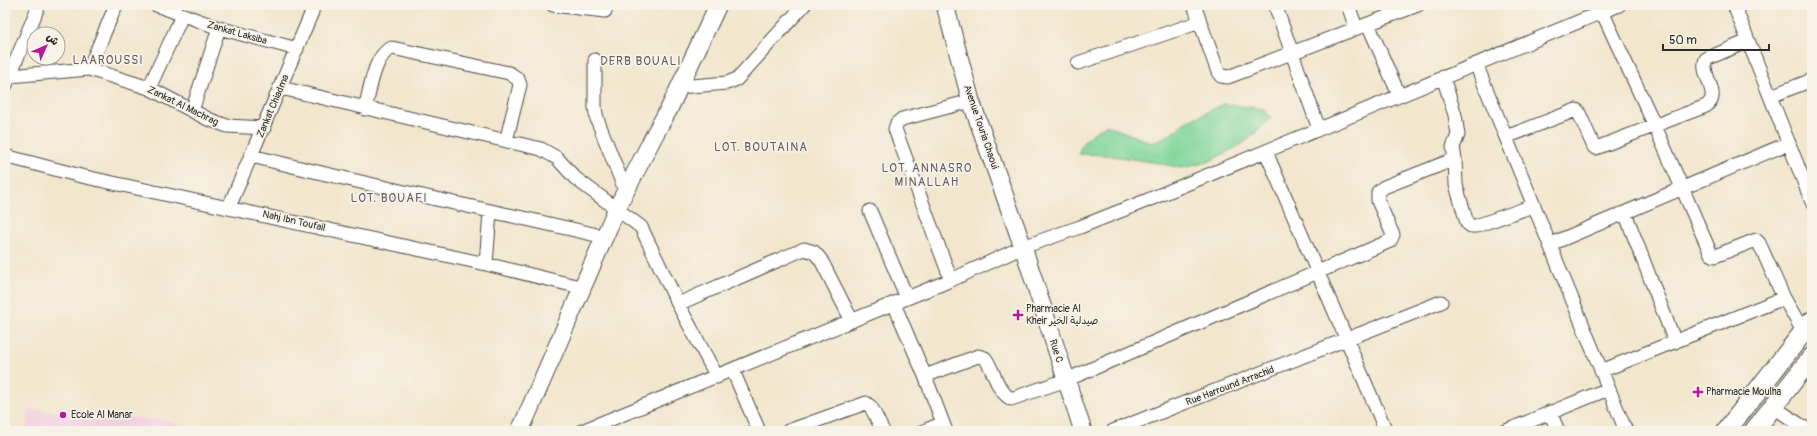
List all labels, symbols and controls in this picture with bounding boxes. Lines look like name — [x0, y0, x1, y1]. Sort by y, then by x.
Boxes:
street label: Zankat Laksiba — [206, 19, 269, 47]
north arrow — [26, 26, 66, 66]
scale bar — [1663, 26, 1769, 52]
text: ش — [44, 30, 62, 48]
text: 50 m — [1669, 33, 1697, 48]
district label: LAAROUSSI — [72, 53, 144, 68]
district label: DERB BOUALI — [600, 54, 682, 69]
street label: Zankat Chiadma — [254, 72, 292, 139]
street label: Avenue Touria Chaoui — [961, 83, 1001, 171]
street label: Zankat Al Machrag — [146, 84, 220, 128]
district label: LOT. BOUTAINA — [714, 140, 808, 155]
district label: LOT. ANNASRO MINALLAH — [882, 161, 972, 190]
district label: LOT. BOUAFI — [350, 191, 428, 206]
street label: Nahj Ibn Toufail — [261, 208, 327, 234]
place label: Pharmacie Al Kheir صيدلية الخير — [1026, 303, 1098, 327]
marker: Pharmacie Al Kheir صيدلية الخير — [1013, 310, 1023, 320]
street label: Rue C — [1047, 338, 1065, 364]
street label: Rue Harround Arrachid — [1184, 364, 1276, 408]
place label: Pharmacie Moulha — [1706, 386, 1782, 398]
marker: Pharmacie Moulha — [1693, 387, 1703, 397]
place label: Ecole Al Manar — [71, 409, 133, 421]
marker: Ecole Al Manar — [58, 410, 68, 420]

